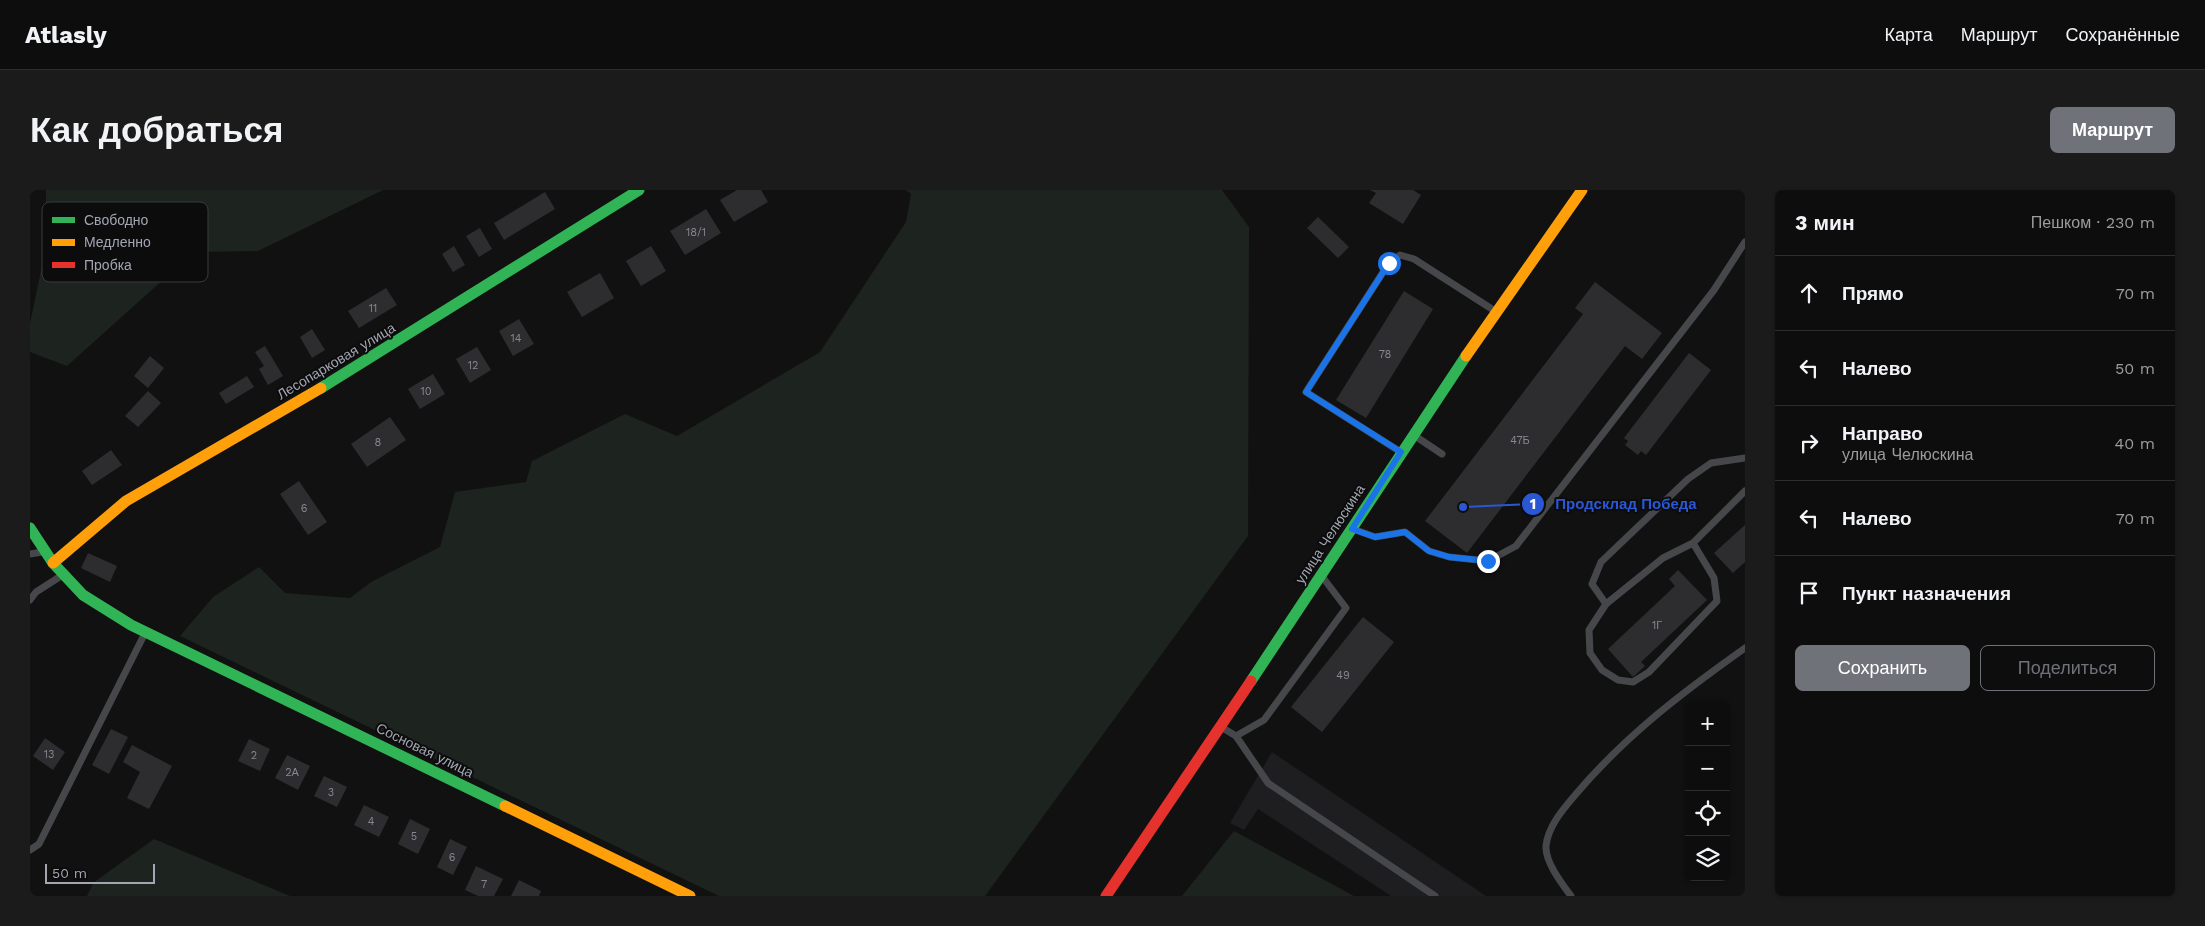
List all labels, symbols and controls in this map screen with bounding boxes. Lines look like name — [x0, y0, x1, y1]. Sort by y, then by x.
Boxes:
text: Atlasly — [25, 21, 107, 49]
text: Карта — [1885, 24, 1933, 45]
text: Маршрут — [1961, 24, 2037, 45]
text: Сохранённые — [2065, 24, 2180, 45]
button: Маршрут — [2050, 107, 2175, 153]
text: Как добраться — [30, 109, 283, 151]
legend — [42, 202, 208, 282]
text: 3 мин — [1795, 210, 1855, 235]
text: Свободно — [84, 212, 149, 228]
text: Пешком · 230 m — [2031, 213, 2155, 232]
house number: 18/1 — [686, 226, 706, 239]
text: Медленно — [84, 234, 151, 250]
route start — [1378, 252, 1401, 275]
text: Пробка — [84, 257, 132, 273]
icon: ahead — [1795, 279, 1823, 307]
text: Прямо — [1842, 282, 1904, 305]
text: 70 m — [2116, 284, 2155, 303]
house number: 11 — [369, 302, 377, 315]
street label: Лесопарковая улица — [274, 319, 398, 403]
house number: 14 — [510, 332, 522, 345]
house number: 78 — [1379, 348, 1392, 361]
icon: left — [1795, 354, 1823, 382]
text: Налево — [1842, 357, 1912, 380]
house number: 12 — [468, 359, 478, 372]
text: 50 m — [2115, 359, 2155, 378]
house number: 10 — [420, 385, 432, 398]
text: Направо — [1842, 422, 1923, 445]
icon: right — [1795, 429, 1823, 457]
house number: 47Б — [1510, 434, 1530, 447]
text: 40 m — [2115, 434, 2155, 453]
house number: 8 — [375, 436, 382, 449]
text: улица Челюскина — [1842, 445, 1973, 464]
street label: улица Челюскина — [1292, 481, 1368, 587]
callout: Продсклад Победа — [1520, 489, 1707, 519]
text: 1 — [1530, 495, 1536, 513]
text: Продсклад Победа — [1555, 495, 1697, 513]
house number: 6 — [301, 502, 308, 515]
icon: left — [1795, 504, 1823, 532]
text: Налево — [1842, 507, 1912, 530]
text: 70 m — [2116, 509, 2155, 528]
route end — [1477, 550, 1500, 573]
icon: arrive — [1795, 579, 1823, 607]
text: Пункт назначения — [1842, 582, 2011, 605]
house number: 1Г — [1652, 619, 1662, 632]
button: Сохранить — [1795, 645, 1970, 691]
button: Поделиться — [1980, 645, 2155, 691]
house number: 49 — [1336, 669, 1350, 682]
map controls — [1685, 701, 1730, 881]
button: + — [1685, 701, 1730, 746]
street label: Сосновая улица — [374, 720, 476, 781]
button: − — [1685, 746, 1730, 791]
house number: 13 — [44, 748, 54, 761]
house number: 2 — [251, 749, 257, 762]
house number: 2А — [285, 766, 300, 779]
house number: 3 — [328, 786, 334, 799]
button: locate — [1685, 791, 1730, 836]
house number: 4 — [368, 815, 375, 828]
house number: 5 — [411, 830, 417, 843]
button: layers — [1685, 836, 1730, 881]
house number: 6 — [449, 851, 456, 864]
scale bar — [45, 861, 155, 884]
text: 50 m — [52, 865, 87, 881]
house number: 7 — [481, 878, 487, 891]

